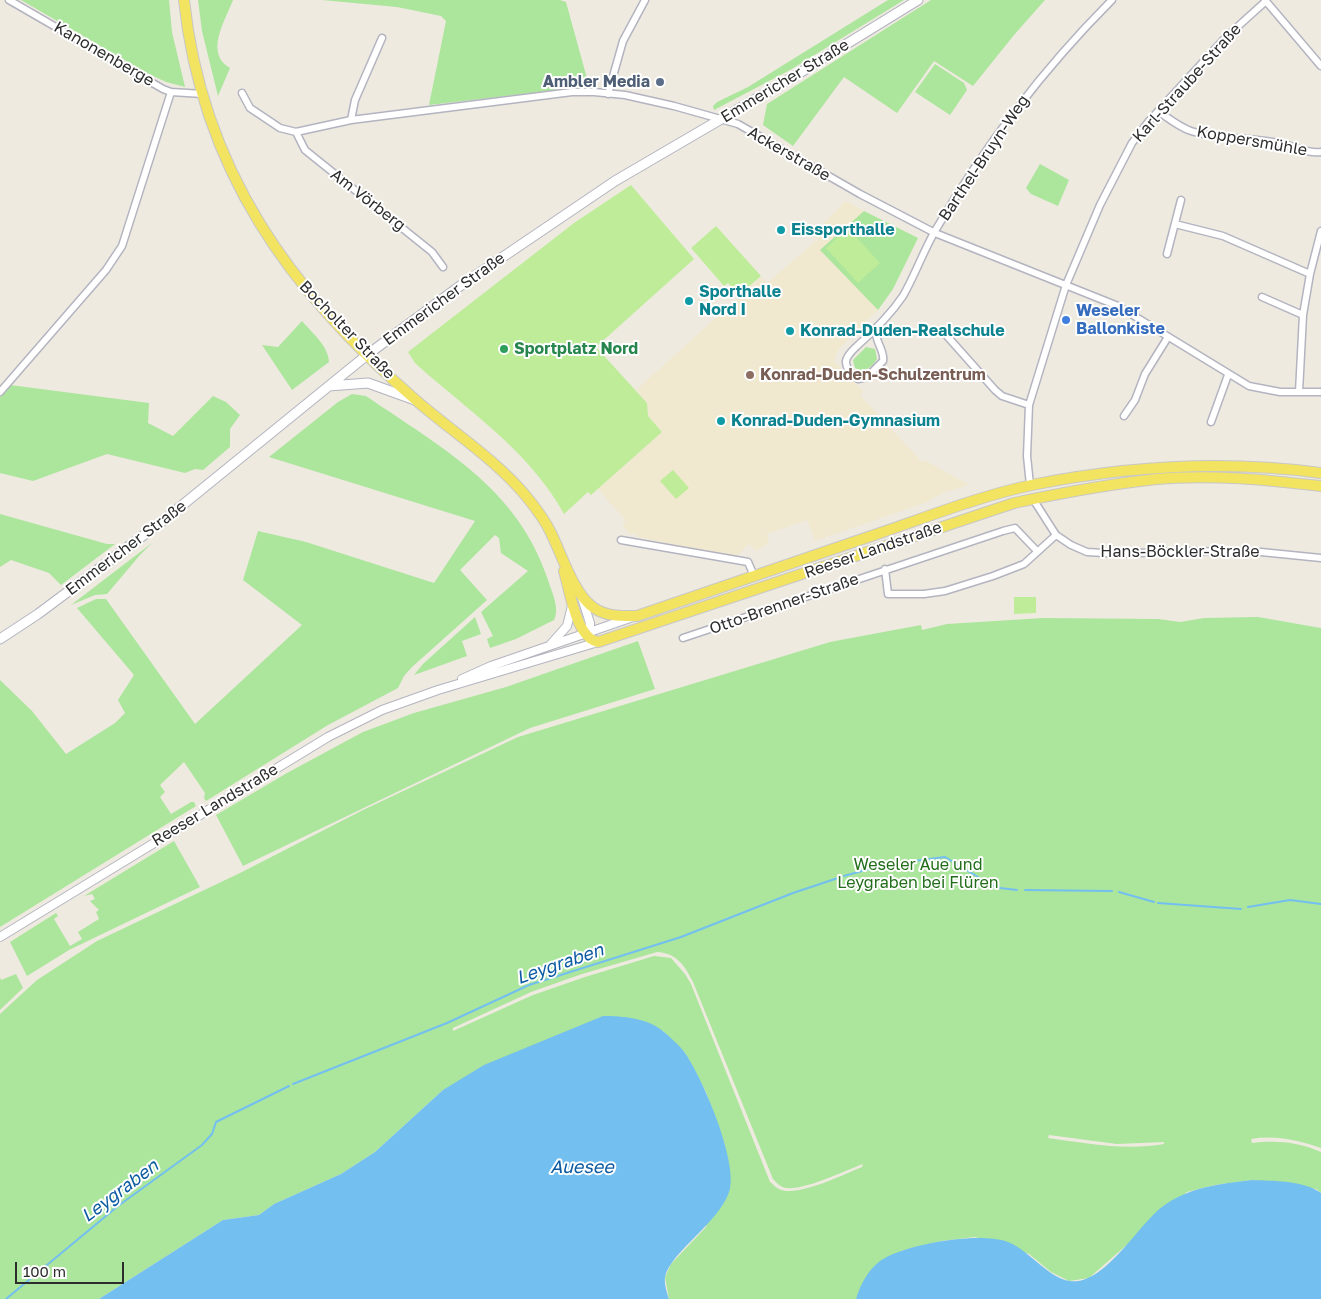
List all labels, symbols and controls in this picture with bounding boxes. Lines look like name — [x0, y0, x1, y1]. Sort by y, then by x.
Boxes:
street label: Kanonenberge — [50, 18, 158, 90]
street label: Karl-Straube-Straße — [1129, 20, 1245, 146]
street label: Emmericher Straße — [717, 35, 853, 127]
place label: Ambler Media — [543, 72, 650, 92]
marker: Ambler Media — [654, 76, 666, 88]
street label: Barthel-Bruyn-Weg — [935, 91, 1033, 225]
street label: Koppersmühle — [1195, 122, 1309, 160]
street label: Ackerstraße — [744, 123, 834, 185]
street label: Am Vörberg — [327, 165, 409, 235]
place label: Eissporthalle — [791, 220, 895, 240]
marker: Eissporthalle — [775, 224, 787, 236]
street label: Emmericher Straße — [379, 248, 509, 350]
street label: Bocholter Straße — [295, 277, 399, 383]
place label: Sporthalle Nord I — [699, 282, 781, 320]
marker: Sporthalle Nord I — [683, 295, 695, 307]
place label: Weseler Ballonkiste — [1076, 301, 1165, 339]
marker: Weseler Ballonkiste — [1060, 314, 1072, 326]
place label: Konrad-Duden-Realschule — [800, 321, 1005, 341]
marker: Konrad-Duden-Realschule — [784, 325, 796, 337]
place label: Sportplatz Nord — [514, 339, 638, 359]
marker: Sportplatz Nord — [498, 343, 510, 355]
place label: Konrad-Duden-Schulzentrum — [760, 365, 986, 385]
marker: Konrad-Duden-Schulzentrum — [744, 369, 756, 381]
place label: Konrad-Duden-Gymnasium — [731, 411, 940, 431]
marker: Konrad-Duden-Gymnasium — [715, 415, 727, 427]
street label: Emmericher Straße — [62, 496, 190, 600]
street label: Reeser Landstraße — [802, 518, 944, 582]
street label: Hans-Böckler-Straße — [1100, 542, 1260, 562]
street label: Otto-Brenner-Straße — [707, 569, 861, 639]
street label: Reeser Landstraße — [148, 760, 282, 850]
park label: Weseler Aue und Leygraben bei Flüren — [837, 855, 999, 893]
water label: Leygraben — [514, 939, 606, 989]
water label: Leygraben — [77, 1155, 163, 1227]
water label: Auesee — [550, 1156, 614, 1178]
scale bar — [18, 1252, 126, 1284]
text: 100 m — [23, 1262, 66, 1280]

